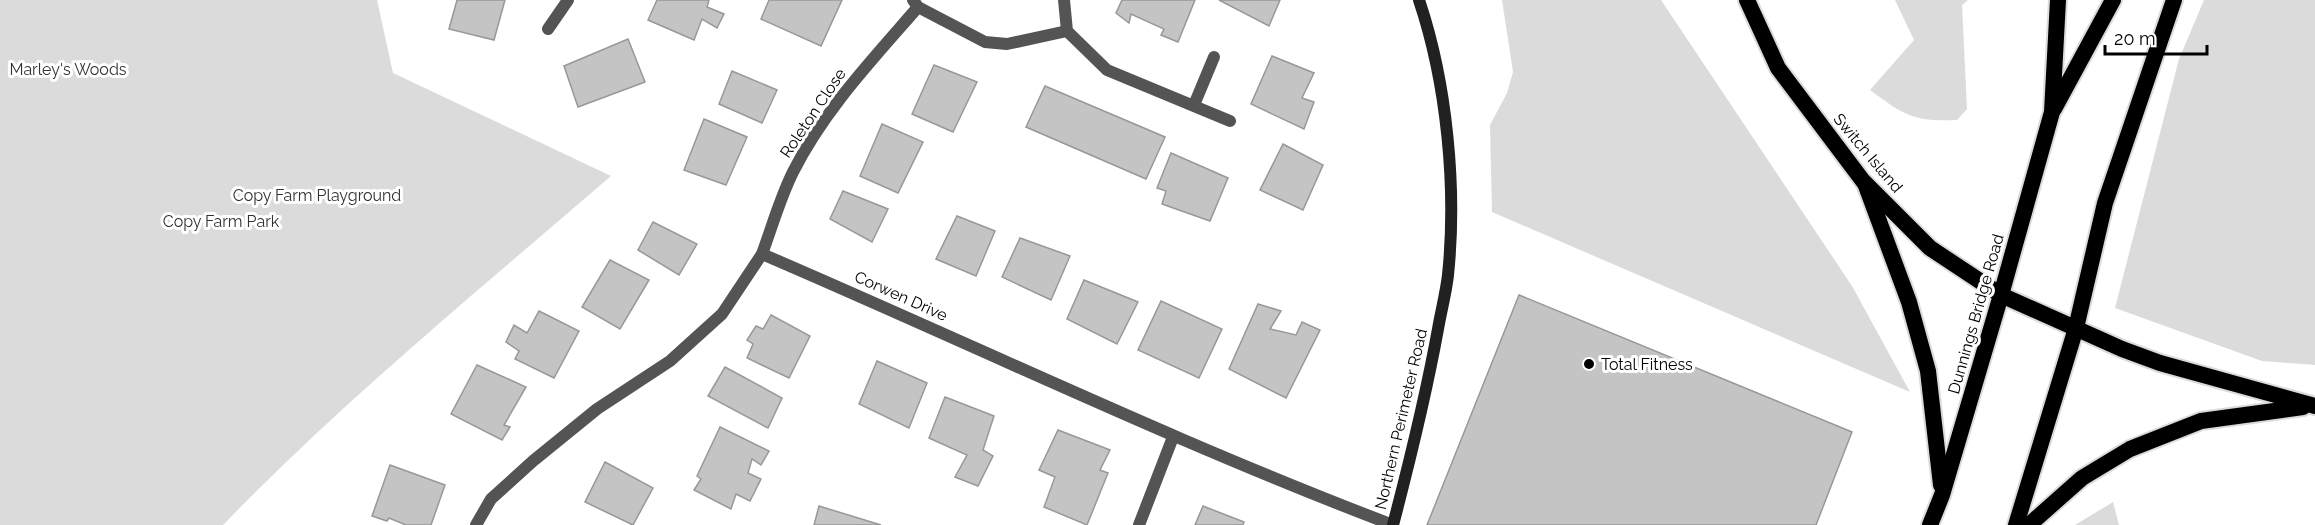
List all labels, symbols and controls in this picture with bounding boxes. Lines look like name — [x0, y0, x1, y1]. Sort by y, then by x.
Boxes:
scale bar — [2105, 18, 2207, 56]
text: 20 m — [2114, 28, 2156, 49]
park label: Marley's Woods — [9, 60, 127, 79]
street label: Roleton Close — [776, 65, 850, 161]
street label: Switch Island — [1829, 110, 1907, 196]
park label: Copy Farm Playground — [233, 186, 401, 205]
park label: Copy Farm Park — [163, 212, 280, 231]
street label: Dunnings Bridge Road — [1944, 232, 2008, 396]
street label: Corwen Drive — [852, 267, 950, 325]
street label: Northern Perimeter Road — [1371, 327, 1431, 511]
place label: Total Fitness — [1601, 355, 1693, 374]
marker: Total Fitness — [1582, 357, 1596, 371]

